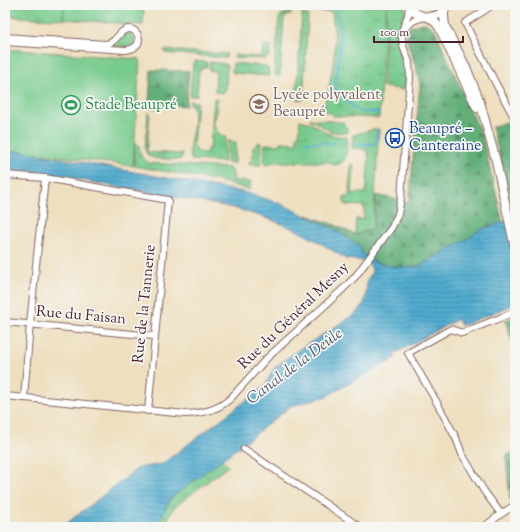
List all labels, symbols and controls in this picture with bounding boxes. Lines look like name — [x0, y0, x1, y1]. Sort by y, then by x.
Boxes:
scale bar — [374, 18, 463, 44]
text: 100 m — [380, 24, 409, 42]
place label: Lycée polyvalent Beaupré — [273, 85, 380, 123]
school or university icon: Lycée polyvalent Beaupré — [248, 93, 270, 115]
sports icon: Stade Beaupré — [60, 94, 82, 116]
place label: Stade Beaupré — [85, 95, 177, 116]
place label: Beaupré – Canteraine — [409, 119, 481, 157]
bus stop icon: Beaupré – Canteraine — [384, 127, 406, 149]
street label: Rue de la Tannerie — [128, 243, 162, 365]
street label: Rue du Général Mesny — [234, 257, 354, 374]
street label: Rue du Faisan — [35, 302, 127, 330]
water label: Canal de la Deûle — [242, 323, 348, 411]

